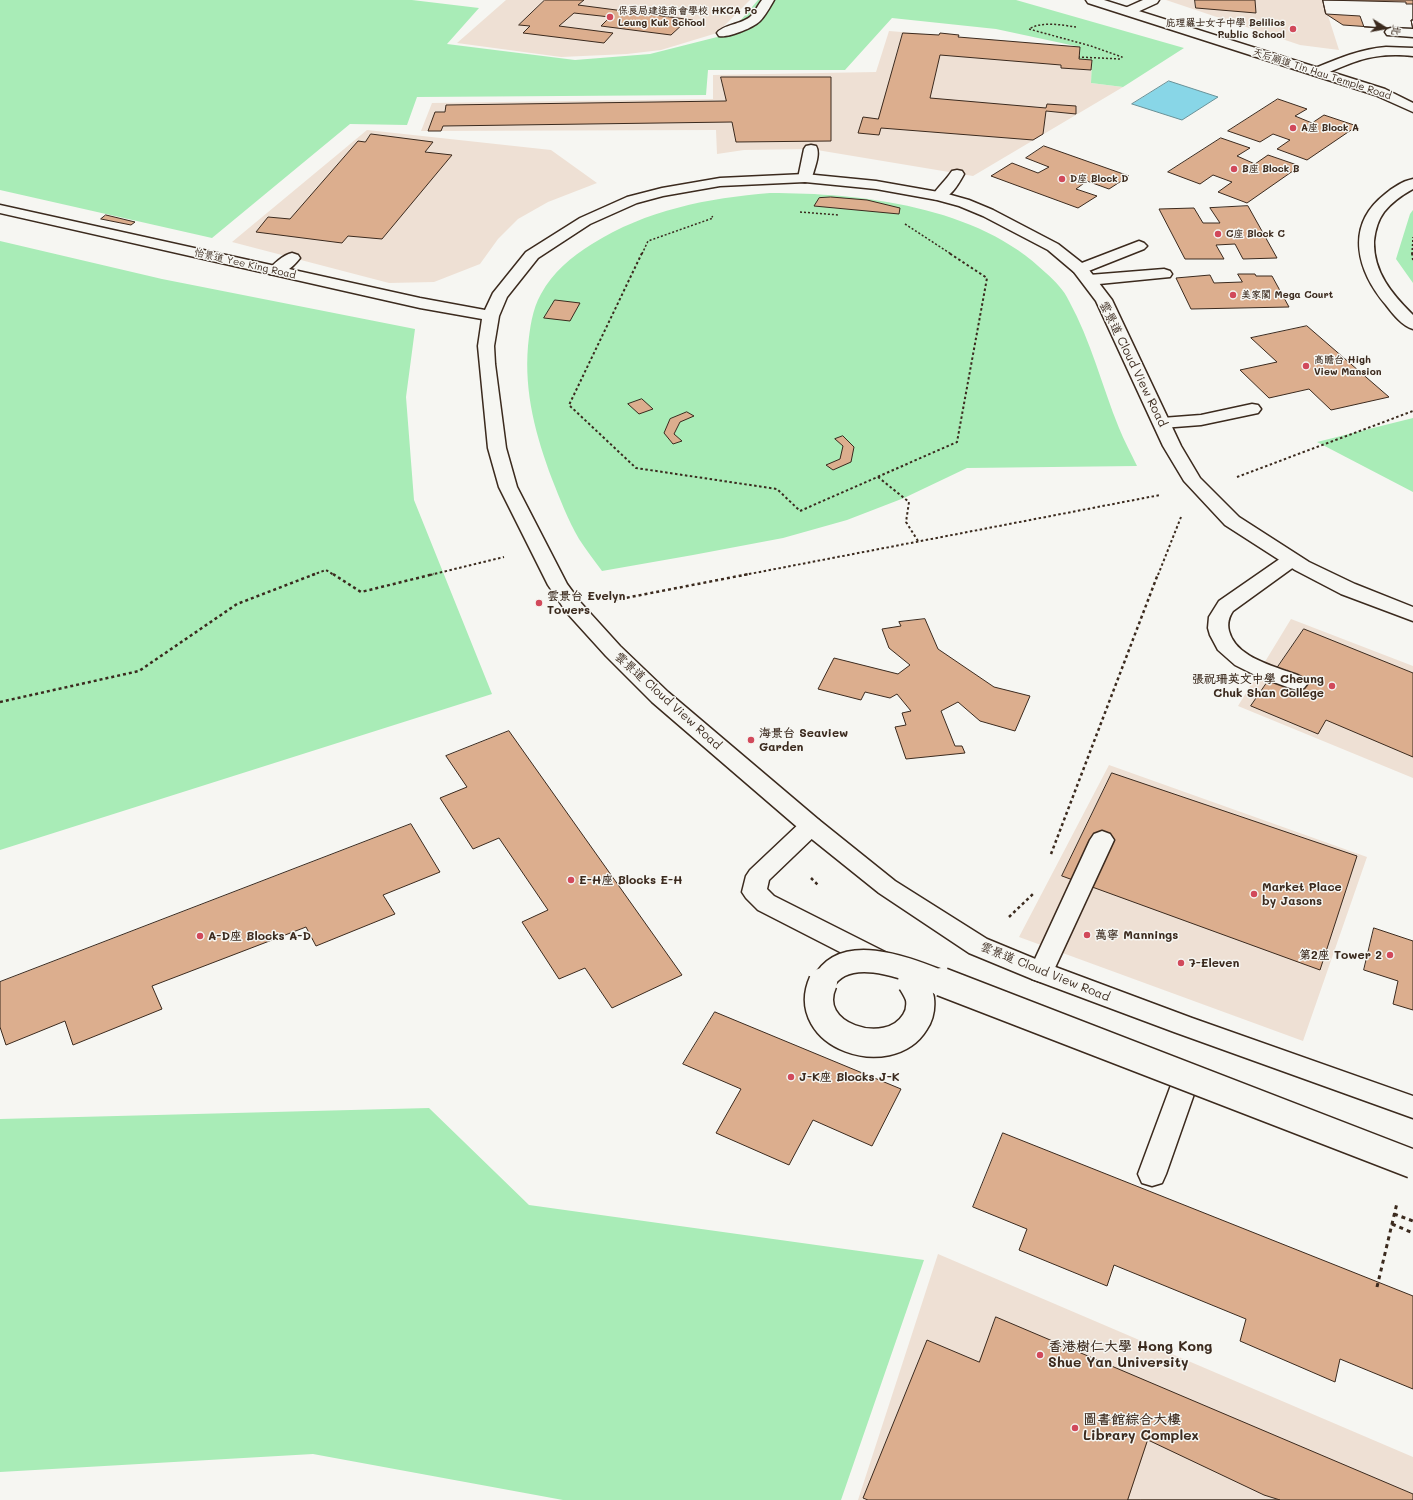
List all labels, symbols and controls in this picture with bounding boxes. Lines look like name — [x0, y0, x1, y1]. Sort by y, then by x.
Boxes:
place label: 保良局建造商會學校 HKCA Po Leung Kuk School — [618, 5, 757, 28]
north arrow — [1365, 8, 1405, 48]
marker: 保良局建造商會學校 HKCA Po Leung Kuk School — [605, 12, 615, 22]
place label: 庇理羅士女子中學 Belilios Public School — [1165, 17, 1285, 40]
marker: 庇理羅士女子中學 Belilios Public School — [1288, 24, 1298, 34]
text: 北 — [1389, 24, 1406, 37]
street label: 天后廟道 Tin Hau Temple Road — [1251, 46, 1393, 102]
place label: A座 Block A — [1301, 122, 1359, 134]
marker: A座 Block A — [1288, 123, 1298, 133]
place label: B座 Block B — [1242, 163, 1300, 175]
marker: B座 Block B — [1229, 164, 1239, 174]
place label: D座 Block D — [1070, 173, 1128, 185]
marker: D座 Block D — [1057, 174, 1067, 184]
place label: C座 Block C — [1226, 228, 1285, 240]
marker: C座 Block C — [1213, 229, 1223, 239]
street label: 怡景道 Yee King Road — [193, 246, 297, 282]
place label: 美家閣 Mega Court — [1241, 289, 1333, 301]
marker: 美家閣 Mega Court — [1228, 290, 1238, 300]
street label: 雲景道 Cloud View Road — [1096, 299, 1170, 429]
place label: 高瞻台 High View Mansion — [1314, 354, 1381, 378]
marker: 高瞻台 High View Mansion — [1301, 361, 1311, 371]
place label: 雲景台 Evelyn Towers — [547, 589, 625, 617]
marker: 雲景台 Evelyn Towers — [534, 598, 544, 608]
street label: 雲景道 Cloud View Road — [612, 649, 724, 753]
place label: 張祝珊英文中學 Cheung Chuk Shan College — [1192, 672, 1324, 700]
marker: 張祝珊英文中學 Cheung Chuk Shan College — [1327, 681, 1337, 691]
place label: 海景台 Seaview Garden — [759, 726, 848, 754]
marker: 海景台 Seaview Garden — [746, 735, 756, 745]
place label: E-H座 Blocks E-H — [579, 873, 683, 887]
marker: E-H座 Blocks E-H — [566, 875, 576, 885]
place label: Market Place by Jasons — [1262, 880, 1342, 908]
marker: Market Place by Jasons — [1249, 889, 1259, 899]
place label: 萬寧 Mannings — [1095, 928, 1178, 942]
place label: A-D座 Blocks A-D — [208, 929, 311, 943]
marker: 萬寧 Mannings — [1082, 930, 1092, 940]
marker: A-D座 Blocks A-D — [195, 931, 205, 941]
street label: 雲景道 Cloud View Road — [978, 939, 1112, 1005]
place label: 第2座 Tower 2 — [1299, 948, 1382, 962]
marker: 第2座 Tower 2 — [1385, 950, 1395, 960]
place label: 7-Eleven — [1189, 956, 1239, 970]
marker: 7-Eleven — [1176, 958, 1186, 968]
place label: J-K座 Blocks J-K — [799, 1070, 900, 1084]
marker: J-K座 Blocks J-K — [786, 1072, 796, 1082]
place label: 香港樹仁大學 Hong Kong Shue Yan University — [1048, 1339, 1212, 1372]
marker: 香港樹仁大學 Hong Kong Shue Yan University — [1035, 1350, 1045, 1360]
place label: 圖書館綜合大樓 Library Complex — [1083, 1412, 1199, 1444]
marker: 圖書館綜合大樓 Library Complex — [1070, 1423, 1080, 1433]

